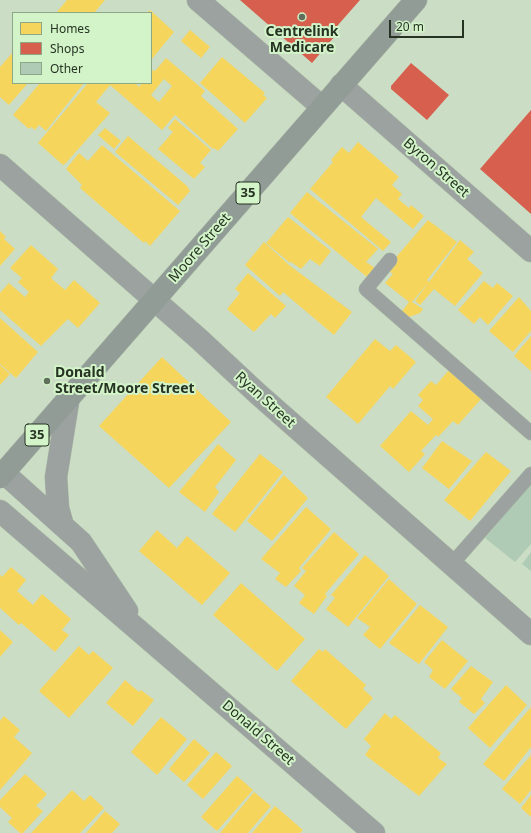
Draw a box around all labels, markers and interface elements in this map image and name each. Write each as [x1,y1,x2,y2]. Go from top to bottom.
legend [12,12,152,84]
marker: Centrelink Medicare [297,12,307,22]
scale bar [391,12,466,38]
text: 20 m [396,18,424,35]
text: Homes [50,20,90,37]
place label: Centrelink Medicare [266,24,338,56]
text: Shops [50,40,84,57]
text: Other [50,60,83,77]
street label: Byron Street [400,135,472,201]
road number: 35 [236,182,260,204]
street label: Moore Street [166,210,234,286]
place label: Donald Street/Moore Street [55,365,195,398]
street label: Ryan Street [231,369,299,431]
marker: Donald Street/Moore Street [42,376,52,386]
road number: 35 [25,424,49,446]
street label: Donald Street [218,697,298,769]

